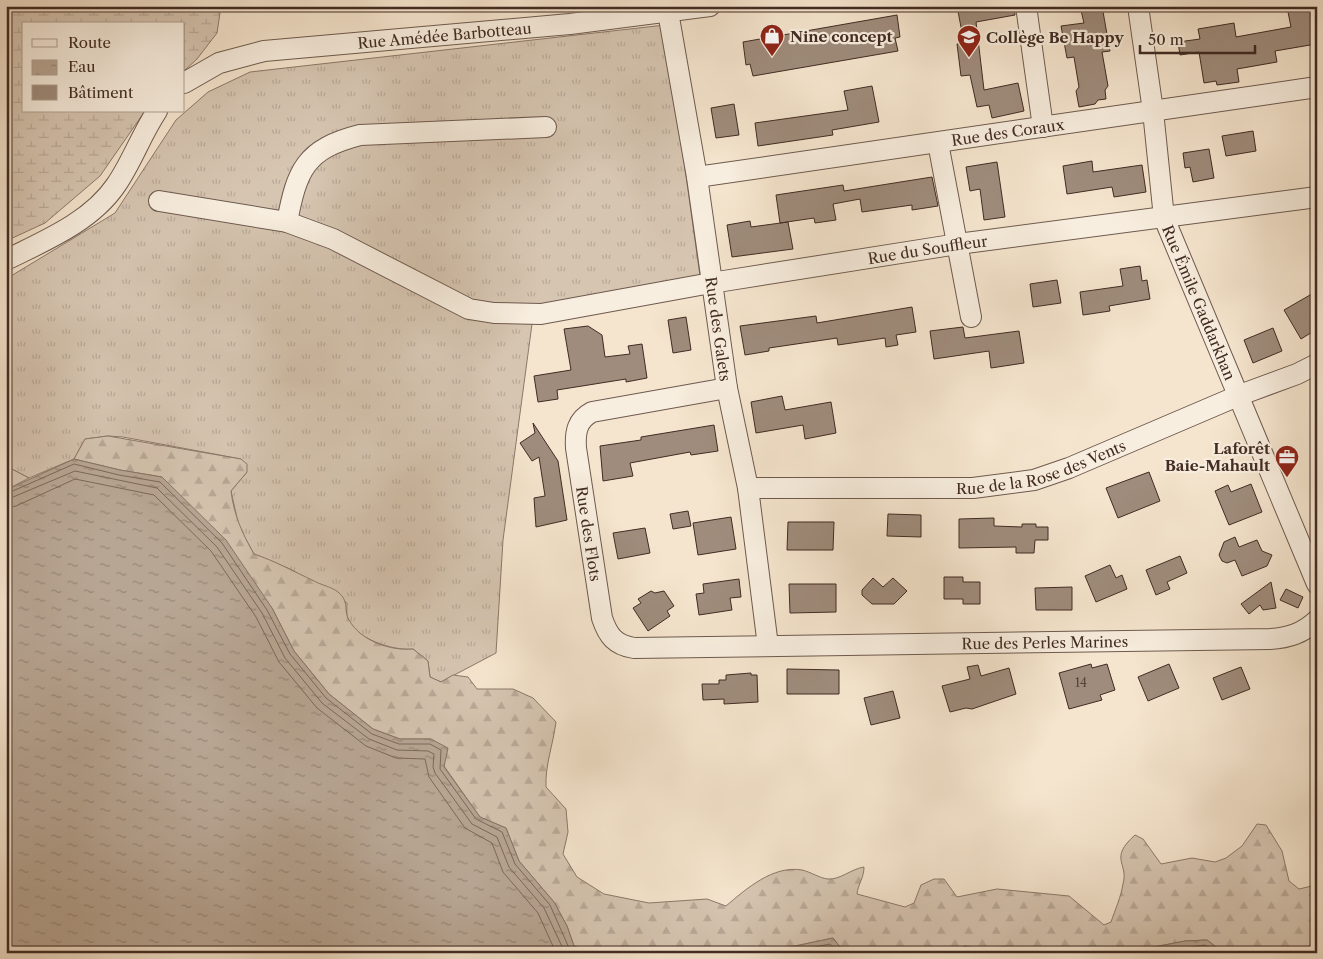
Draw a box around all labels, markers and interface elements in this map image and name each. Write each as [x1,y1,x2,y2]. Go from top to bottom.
street label: Rue Amédée Barbotteau [357,18,532,52]
legend [22,22,185,112]
scale bar [1140,22,1256,54]
shop icon: Nine concept [759,23,785,57]
school or university icon: Collège Be Happy [956,24,982,58]
place label: Nine concept [790,27,893,46]
place label: Collège Be Happy [986,28,1124,47]
text: 50 m [1148,30,1184,49]
text: Route [68,33,111,52]
text: Eau [68,57,96,76]
text: Bâtiment [68,83,134,102]
street label: Rue des Coraux [950,114,1066,149]
street label: Rue Émile Gaddarkhan [1158,222,1240,383]
street label: Rue du Souffleur [866,231,989,268]
street label: Rue des Galets [702,275,735,382]
street label: Rue de la Rose des Vents [956,436,1128,498]
place label: Laforêt Baie-Mahault [1165,439,1270,475]
office icon: Laforêt Baie-Mahault [1274,444,1300,478]
street label: Rue des Flots [572,485,606,583]
street label: Rue des Perles Marines [961,632,1128,653]
house number: 14 [1075,675,1087,690]

